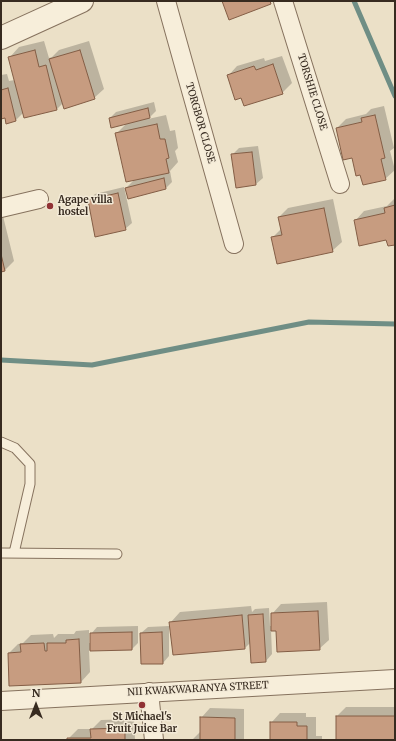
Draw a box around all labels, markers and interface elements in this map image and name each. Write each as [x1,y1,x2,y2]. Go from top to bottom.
street label: TORSHIE CLOSE [295,52,329,132]
street label: TORGBOR CLOSE [183,81,217,165]
place label: Agape villa hostel [58,194,112,218]
marker: Agape villa hostel [45,201,55,211]
street label: NII KWAKWARANYA STREET [127,679,269,699]
north arrow [16,685,56,725]
text: N [32,686,40,700]
marker: St Michael's Fruit Juice Bar [137,700,147,710]
place label: St Michael's Fruit Juice Bar [107,711,177,734]

